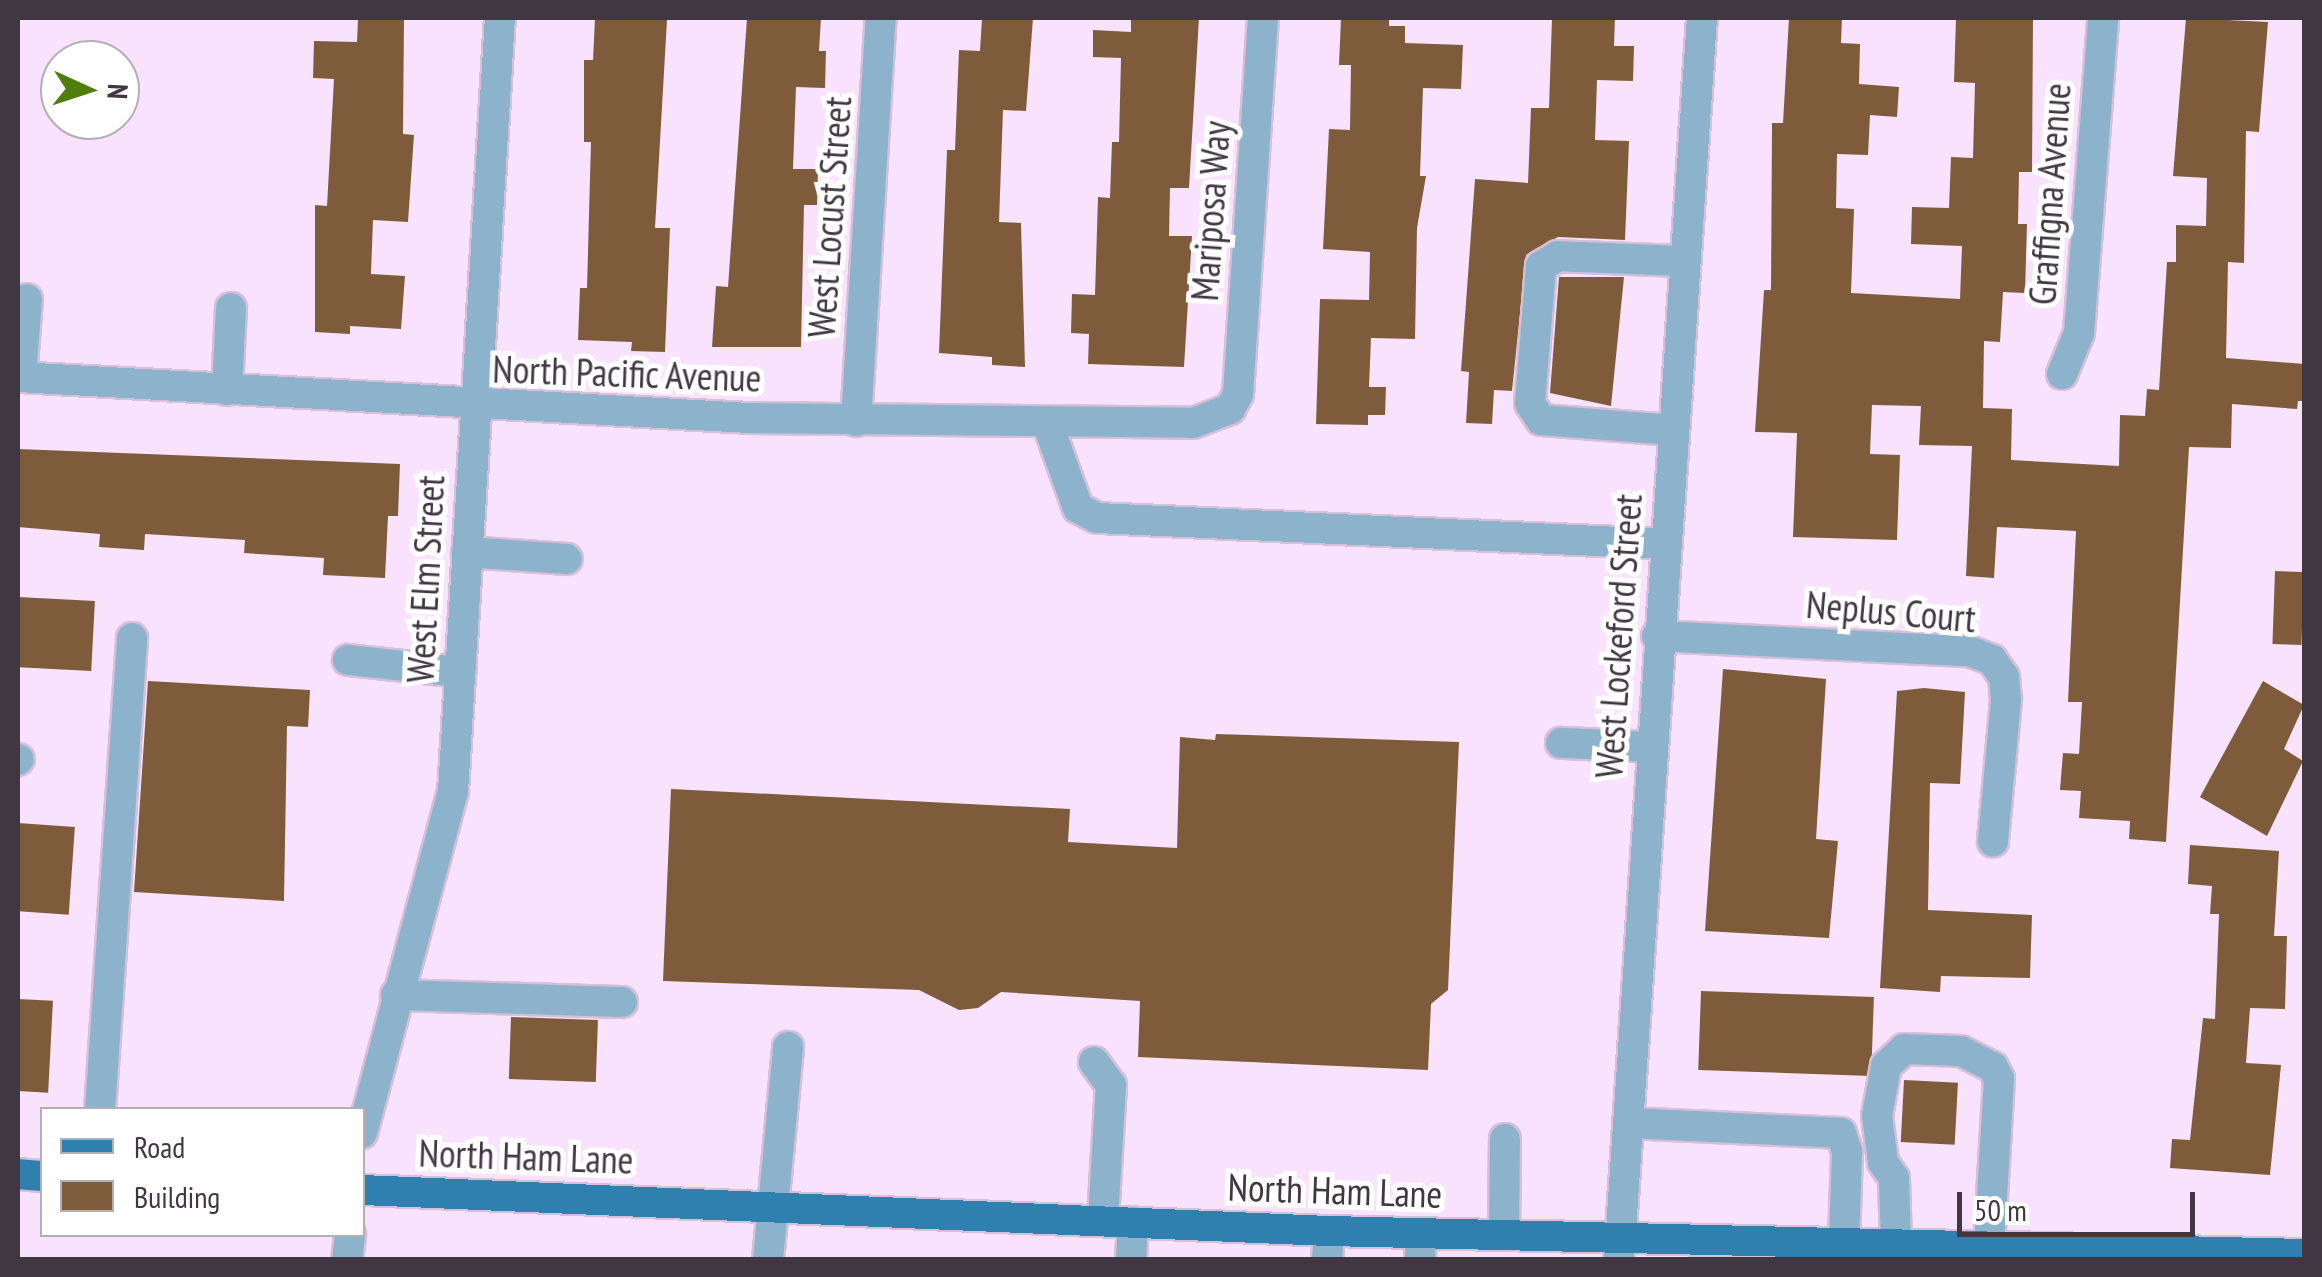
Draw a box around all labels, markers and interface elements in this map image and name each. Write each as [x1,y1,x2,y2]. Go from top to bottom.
north arrow [40,40,140,140]
street label: Graffigna Avenue [2018,81,2080,307]
text: N [100,83,137,100]
street label: West Locust Street [798,95,860,339]
street label: Mariposa Way [1181,119,1239,303]
street label: North Pacific Avenue [491,345,763,401]
street label: West Elm Street [397,474,453,684]
street label: West Lockeford Street [1585,492,1651,780]
street label: Neplus Court [1804,581,1978,641]
legend [40,1107,365,1237]
text: Road [134,1127,185,1166]
street label: North Ham Lane [418,1129,634,1183]
street label: North Ham Lane [1227,1163,1443,1217]
scale bar [1962,1172,2200,1234]
text: Building [134,1177,220,1216]
text: 50 m [1974,1190,2027,1229]

